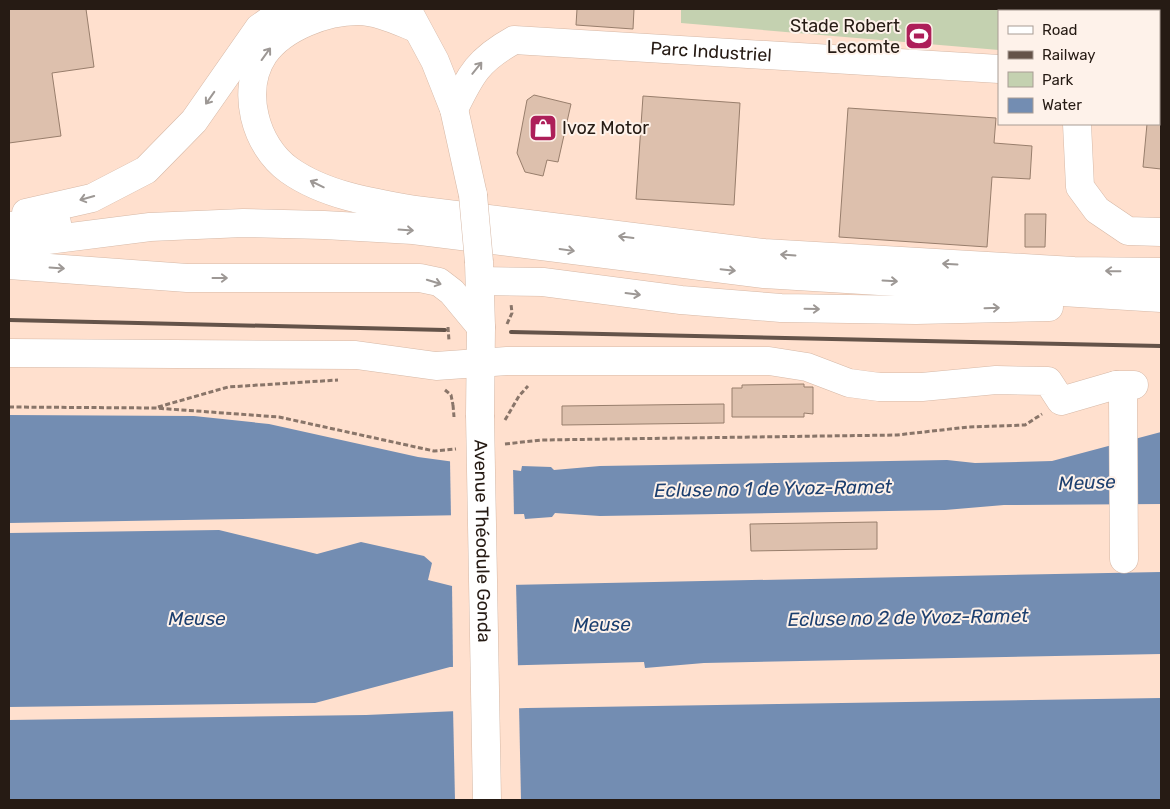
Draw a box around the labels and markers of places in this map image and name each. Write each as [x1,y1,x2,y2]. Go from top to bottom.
place label: Stade Robert Lecomte [790,15,900,58]
sports icon: Stade Robert Lecomte [904,21,934,51]
shop icon: Ivoz Motor [528,113,558,143]
place label: Ivoz Motor [562,117,649,139]

